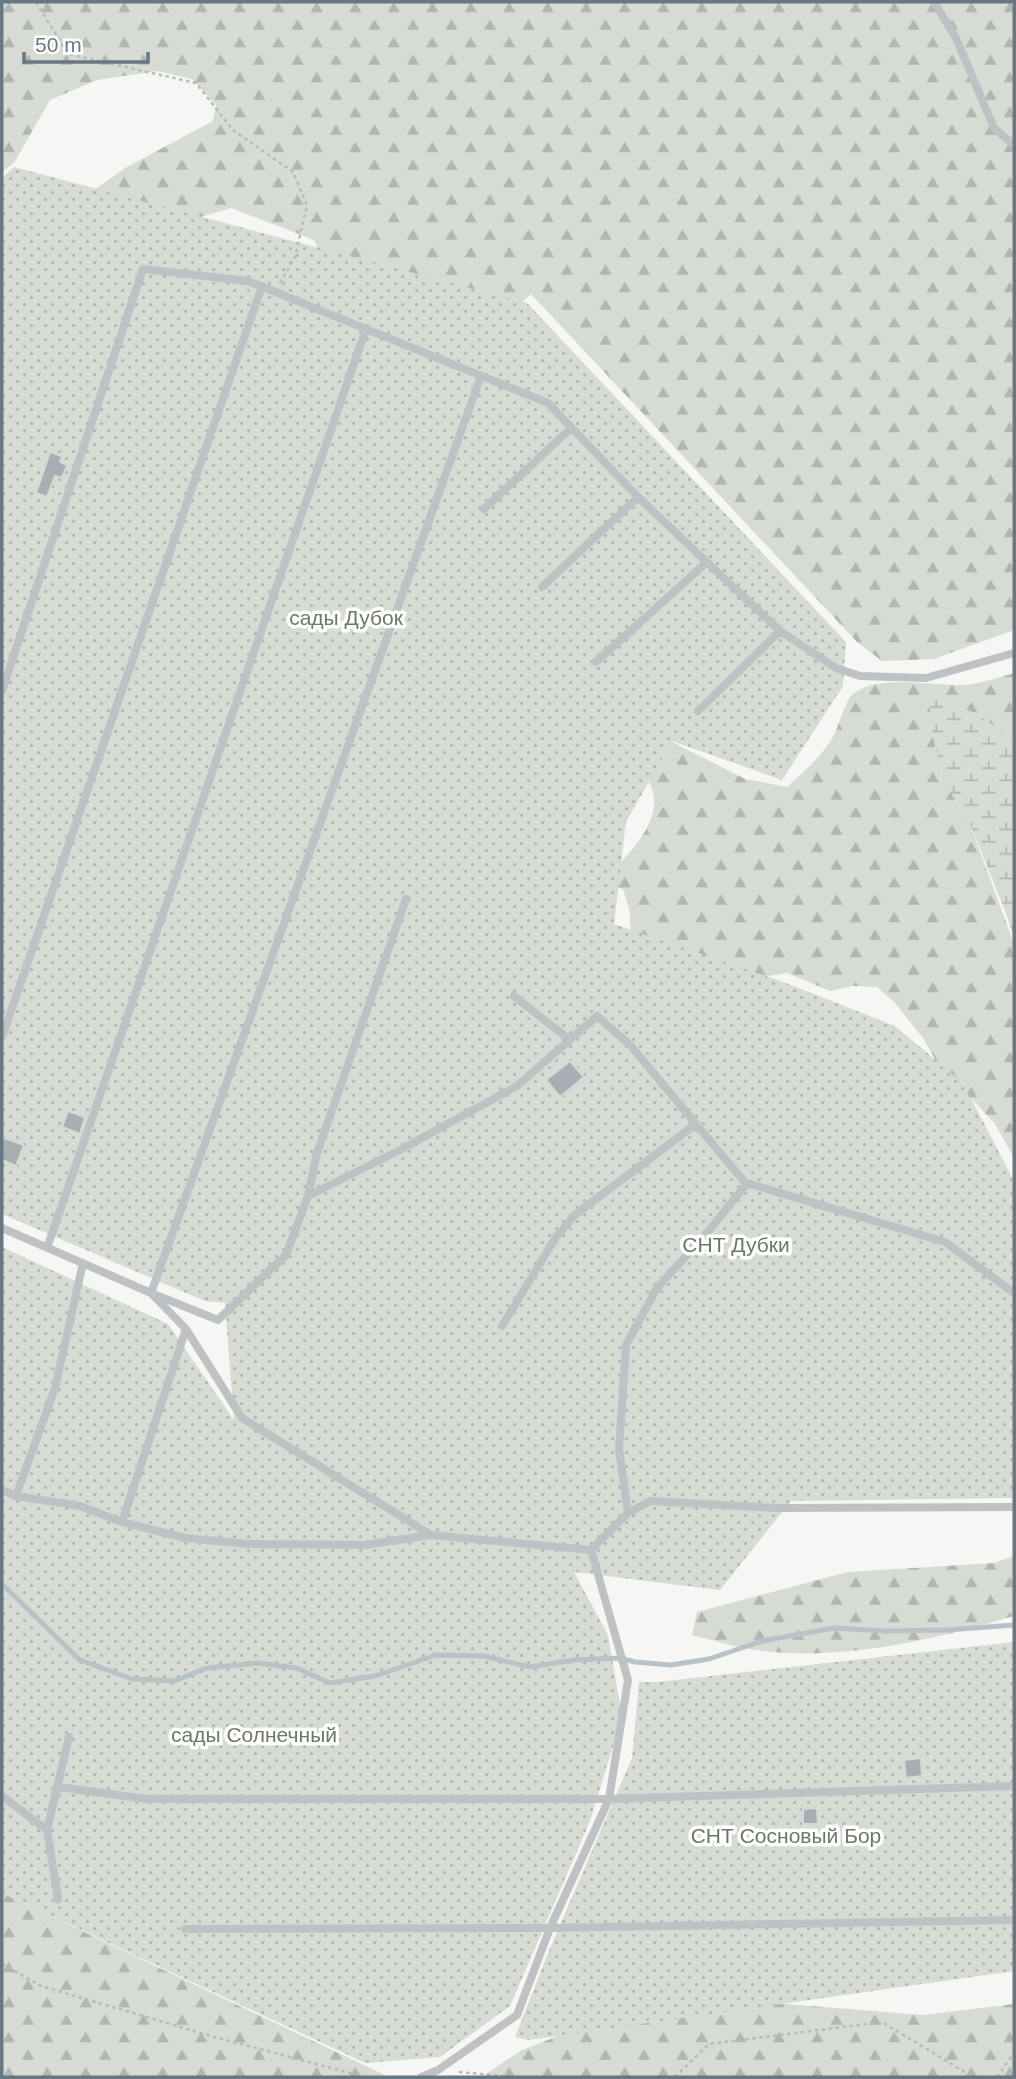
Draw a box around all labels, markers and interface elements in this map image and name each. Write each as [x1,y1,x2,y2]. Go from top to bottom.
scale bar [24,21,149,65]
text: 50 m [35,33,82,56]
park label: сады Дубок [289,606,404,629]
park label: СНТ Дубки [682,1233,790,1256]
park label: сады Солнечный [171,1723,337,1746]
park label: СНТ Сосновый Бор [691,1824,881,1847]

